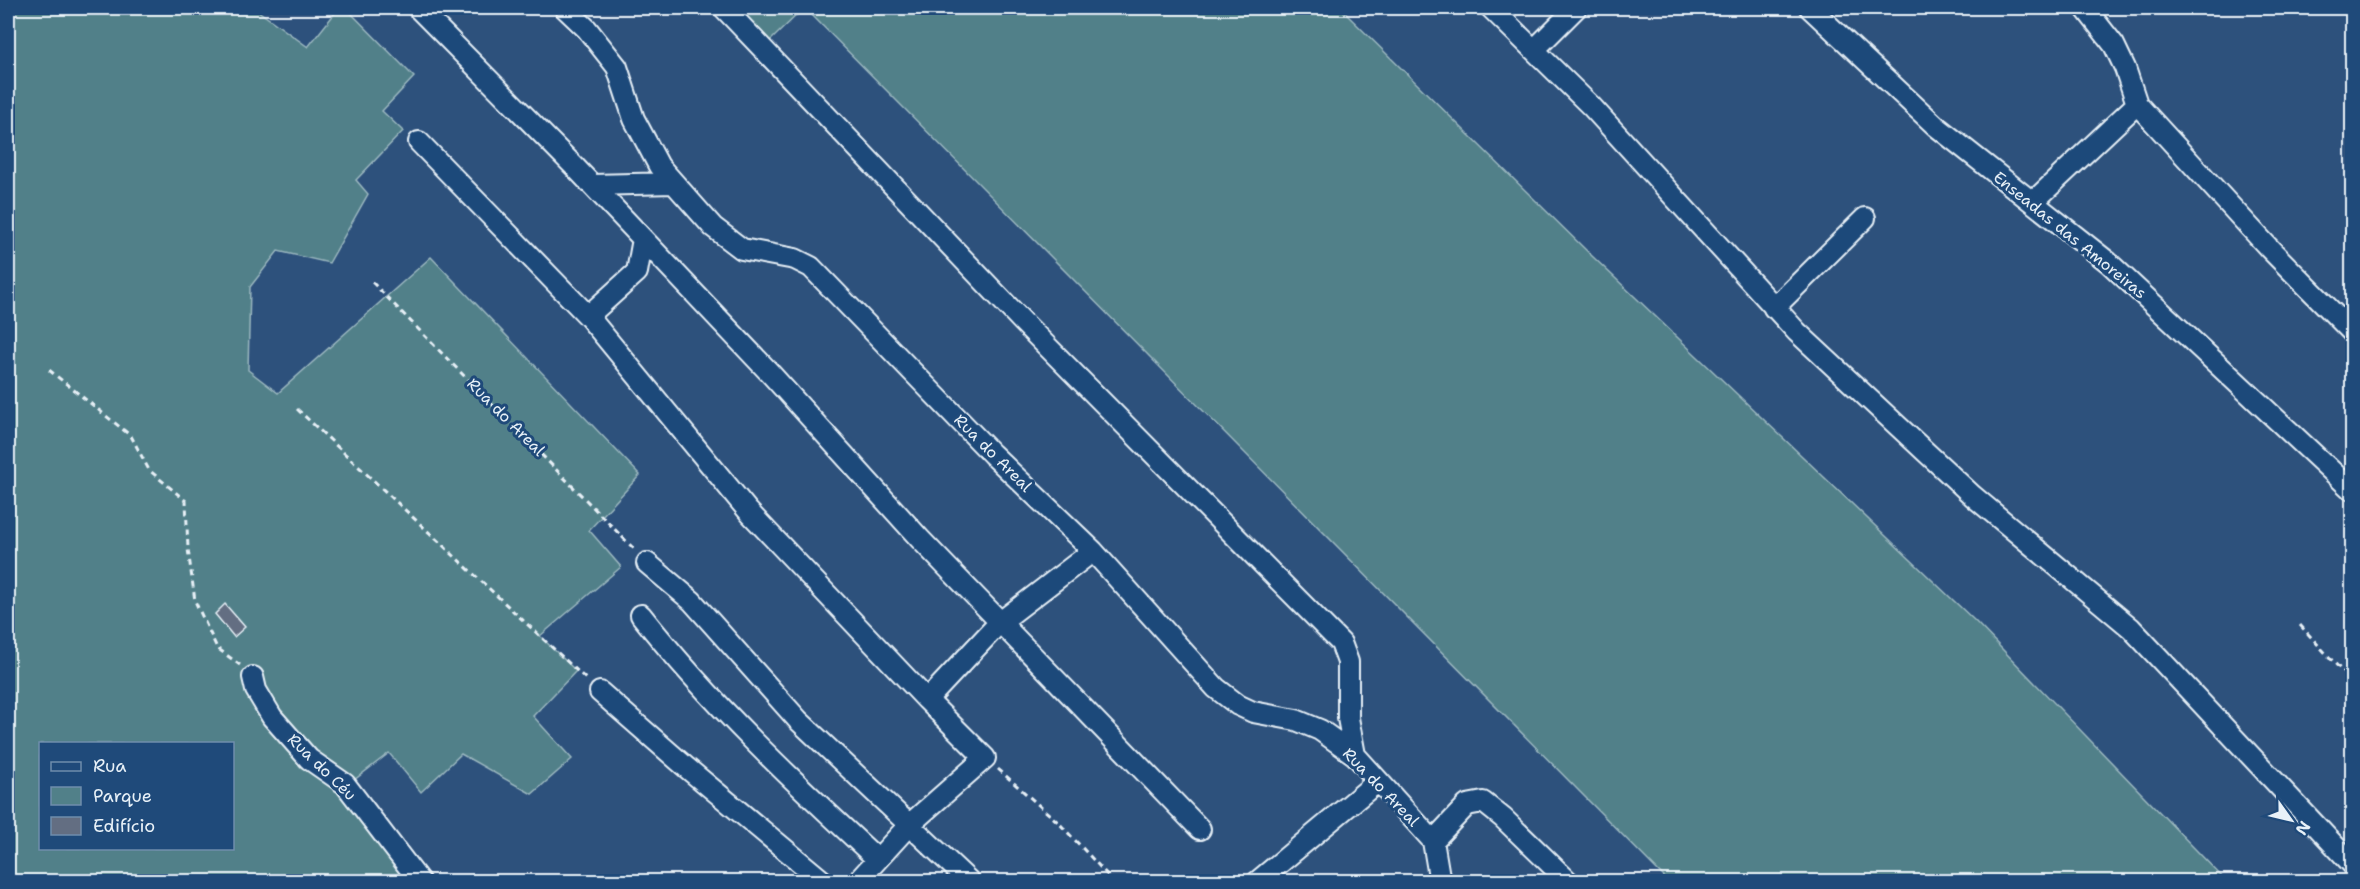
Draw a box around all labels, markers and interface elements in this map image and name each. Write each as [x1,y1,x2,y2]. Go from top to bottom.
street label: Enseadas das Amoreiras [1989,167,2151,303]
street label: Rua do Areal [463,374,550,461]
street label: Rua do Areal [950,410,1037,497]
street label: Rua do Céu [283,729,361,805]
legend [39,742,234,850]
street label: Rua do Areal [1338,743,1424,831]
text: Rua [93,754,126,778]
text: Parque [93,784,152,808]
north arrow [2261,790,2321,850]
text: Edifício [93,814,155,838]
text: N [2291,817,2315,839]

